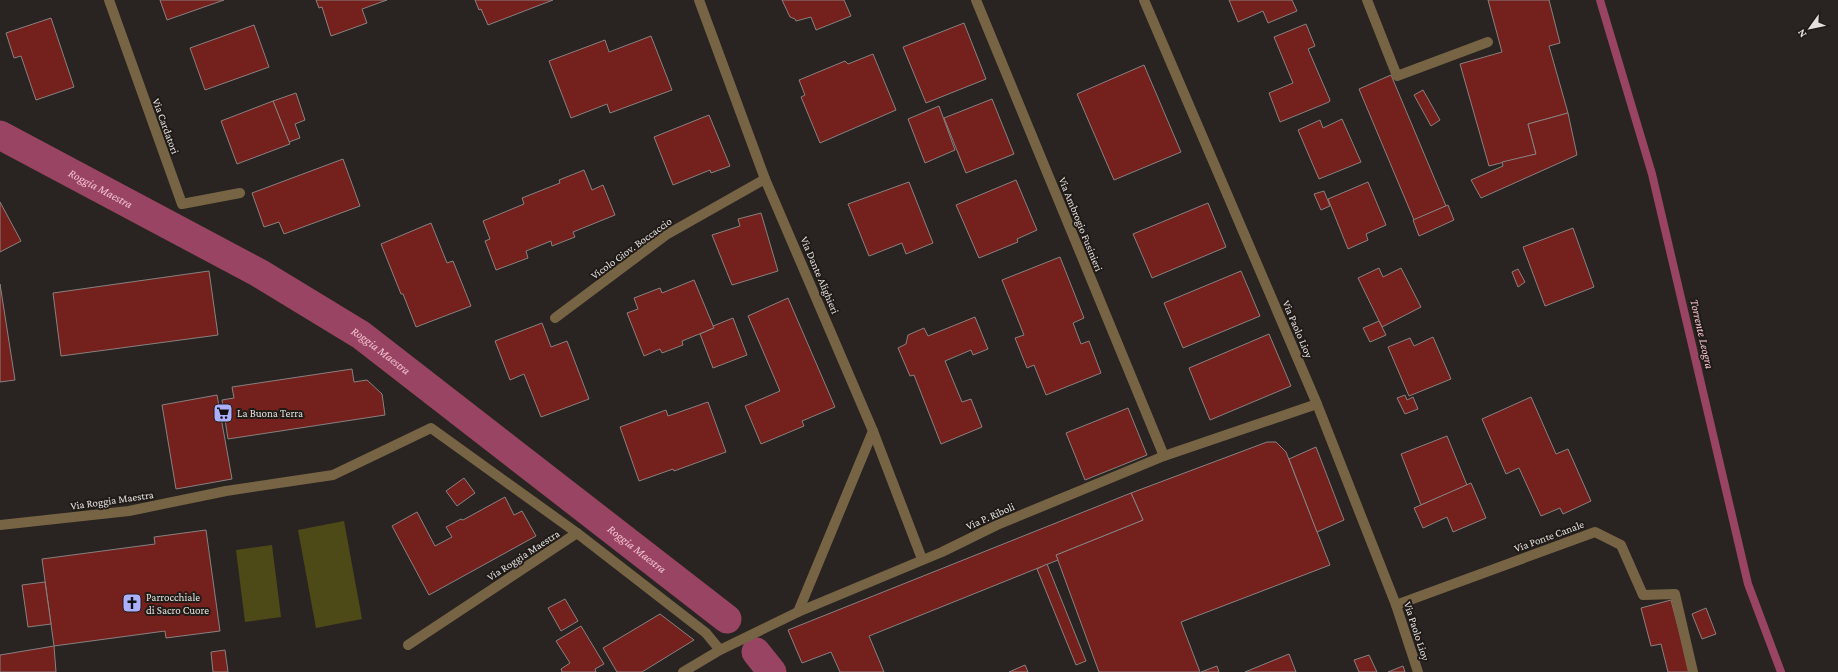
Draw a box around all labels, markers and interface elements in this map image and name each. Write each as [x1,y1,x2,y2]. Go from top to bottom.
north arrow [1790,8,1830,48]
text: N [1794,27,1809,40]
street label: Via Cardatori [150,97,182,155]
water label: Roggia Maestra [66,166,135,212]
street label: Via Ambrogio Fusinieri [1056,175,1105,273]
street label: Vicolo Giov. Boccaccio [588,214,674,281]
street label: Via Dante Alighieri [797,235,842,316]
street label: Via Paolo Lioy [1280,298,1316,361]
water label: Torrente Leogra [1687,298,1717,370]
water label: Roggia Maestra [349,324,413,378]
supermarket icon: La Buona Terra [212,402,234,424]
place label: La Buona Terra [237,407,303,419]
street label: Via Roggia Maestra [70,488,155,513]
street label: Via P. Riboli [964,500,1016,532]
street label: Via Ponte Canale [1512,518,1586,554]
water label: Roggia Maestra [605,522,669,576]
street label: Via Roggia Maestra [484,527,562,584]
place label: Parrocchiale di Sacro Cuore [146,591,209,616]
church icon: Parrocchiale di Sacro Cuore [121,592,143,614]
street label: Via Paolo Lioy [1401,600,1432,663]

